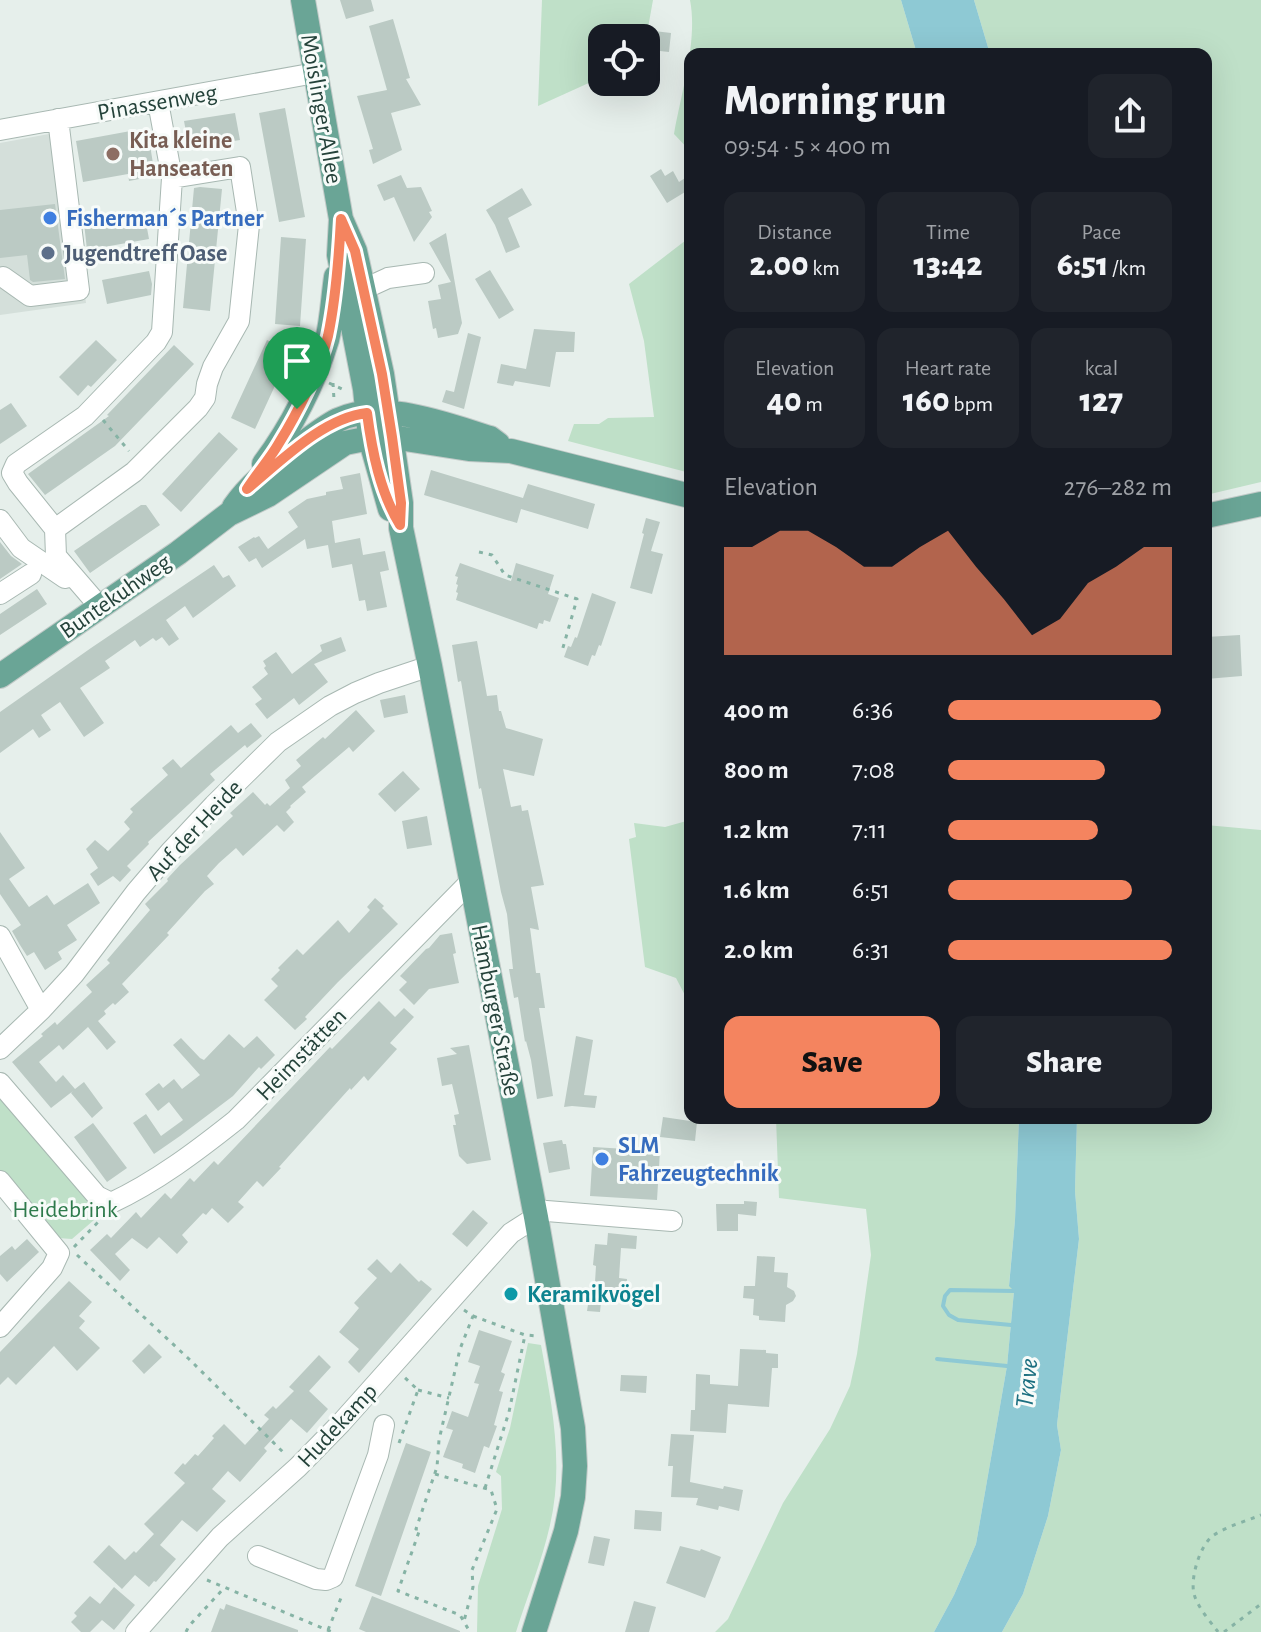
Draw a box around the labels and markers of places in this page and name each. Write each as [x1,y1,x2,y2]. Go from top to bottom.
place label: Kita kleine Hanseaten [129,129,233,181]
marker: Kita kleine Hanseaten [104,145,122,163]
place label: Fisherman´s Partner [66,207,264,231]
marker: Fisherman´s Partner [41,209,59,227]
place label: Jugendtreff Oase [64,242,227,266]
marker: Jugendtreff Oase [39,244,57,262]
pin [263,327,331,409]
place label: SLM Fahrzeugtechnik [618,1134,779,1186]
marker: SLM Fahrzeugtechnik [593,1150,611,1168]
place label: Keramikvögel [527,1283,661,1307]
marker: Keramikvögel [502,1285,520,1303]

